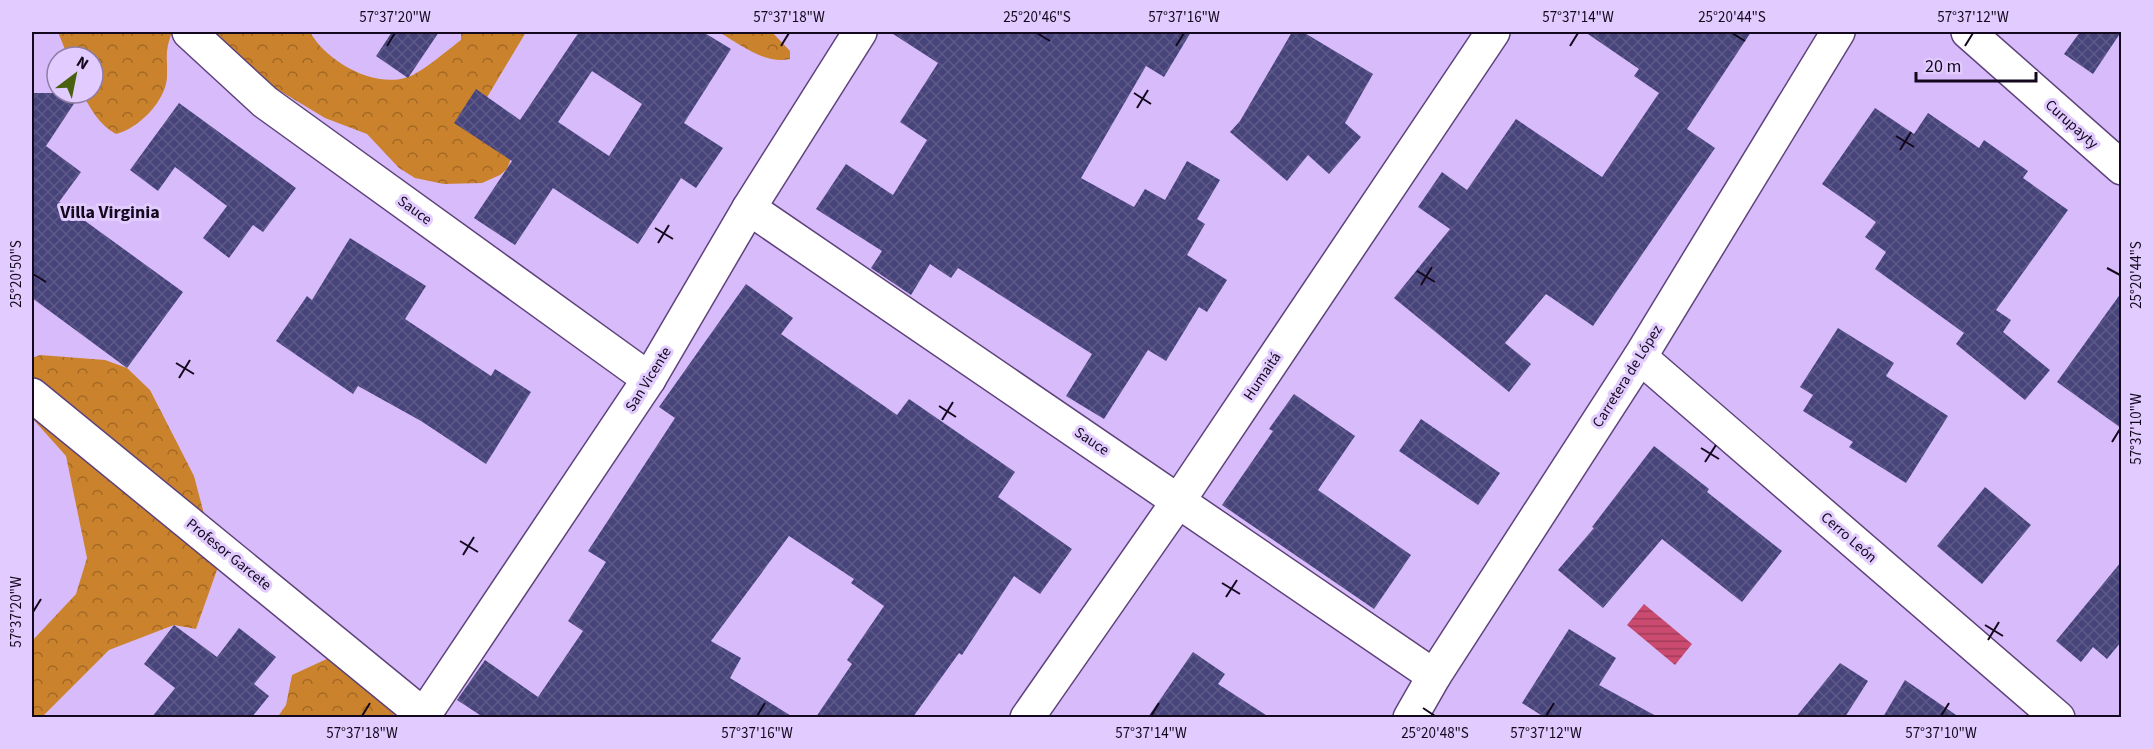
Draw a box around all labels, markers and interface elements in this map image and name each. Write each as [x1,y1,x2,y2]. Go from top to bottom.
text: 57°37'20"W [359,7,431,28]
text: 57°37'18"W [753,7,825,28]
text: 25°20'46"S [1003,7,1071,28]
text: 57°37'16"W [1148,7,1220,28]
text: 57°37'14"W [1542,7,1614,28]
text: 25°20'44"S [1698,7,1766,28]
text: 57°37'12"W [1937,7,2009,28]
north arrow [45,45,105,105]
scale bar [1916,45,2036,83]
text: N [72,51,93,75]
text: 20 m [1925,54,1961,79]
street label: Curupayty [2041,95,2103,154]
street label: Sauce [393,191,436,230]
district label: Villa Virginia [59,200,160,225]
text: 25°20'50"S [6,240,27,308]
text: 25°20'44"S [2126,241,2147,309]
street label: Carretera de López [1587,321,1667,432]
street label: San Vicente [620,343,677,416]
street label: Humaitá [1239,348,1286,405]
text: 57°37'10"W [2126,393,2147,465]
street label: Sauce [1070,422,1113,461]
street label: Cerro León [1816,507,1881,568]
street label: Profesor Garcete [182,514,276,595]
text: 57°37'20"W [6,576,27,648]
text: 57°37'18"W [326,723,398,744]
text: 57°37'16"W [721,723,793,744]
text: 57°37'14"W [1115,723,1187,744]
text: 25°20'48"S [1401,723,1469,744]
text: 57°37'12"W [1510,723,1582,744]
text: 57°37'10"W [1905,723,1977,744]

